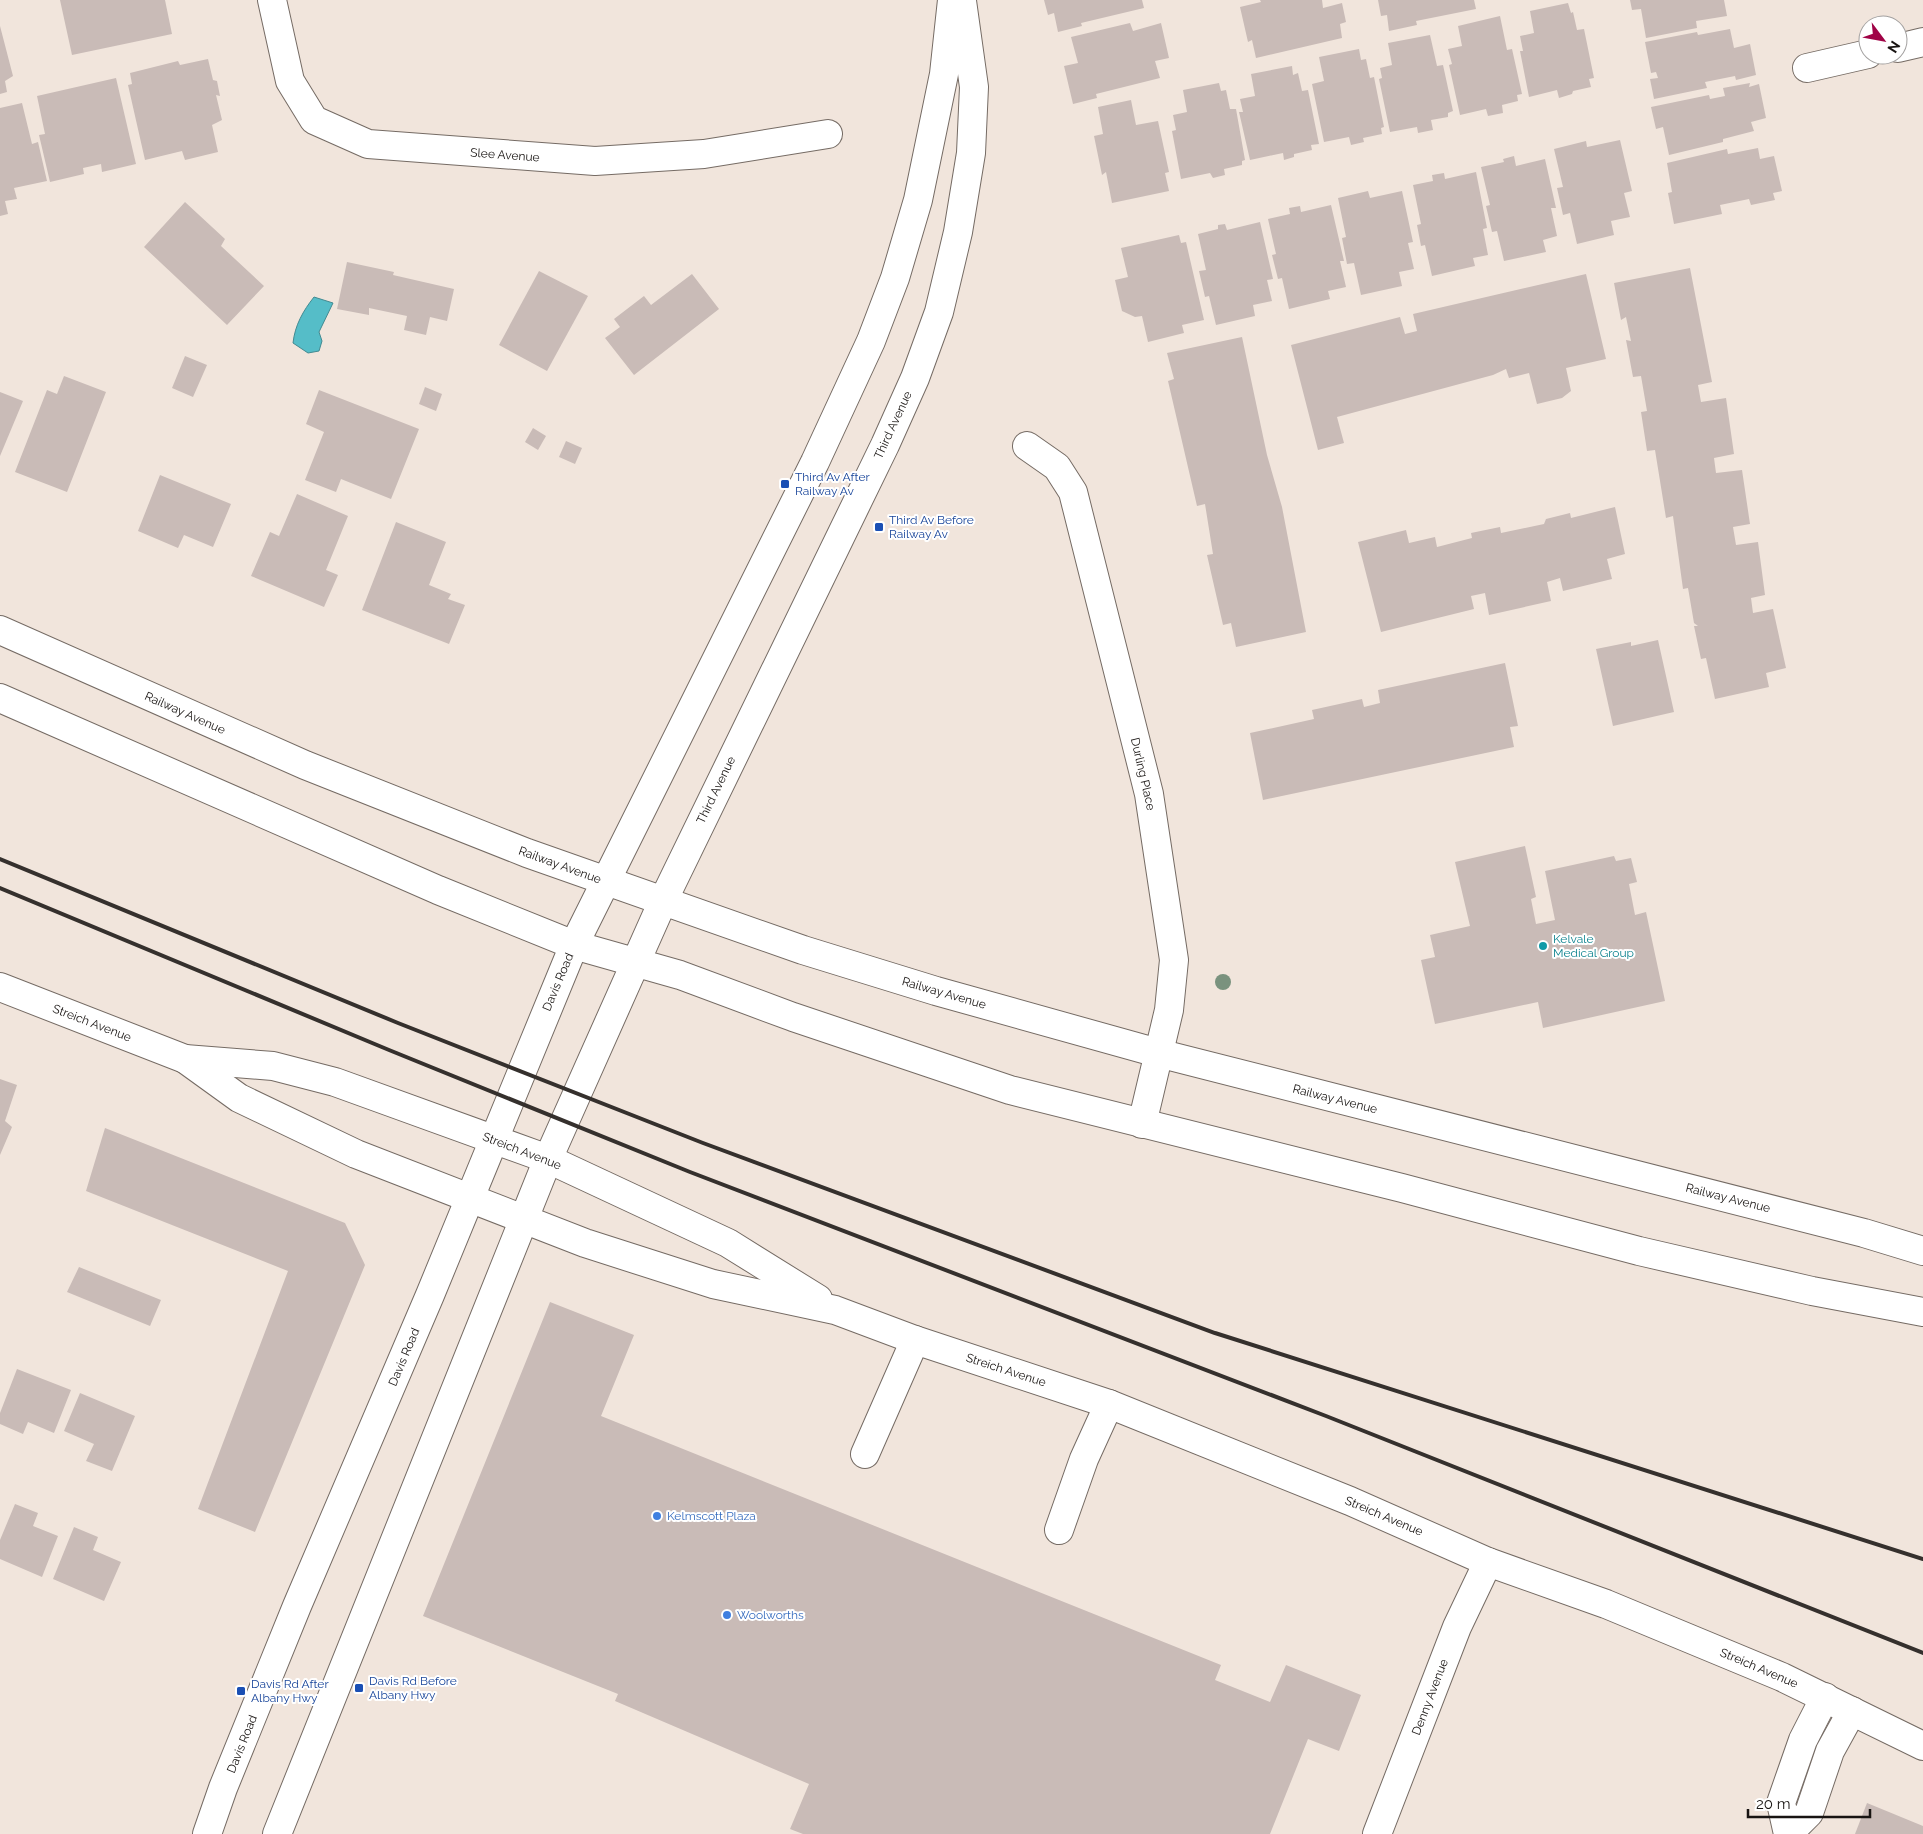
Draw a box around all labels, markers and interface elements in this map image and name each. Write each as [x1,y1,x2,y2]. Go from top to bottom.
north arrow [1858,15,1908,65]
text: N [1884,38,1904,56]
street label: Slee Avenue [470,146,540,164]
street label: Third Avenue [871,389,915,461]
place label: Third Av After Railway Av [795,470,870,498]
marker: Third Av After Railway Av [779,478,791,490]
place label: Third Av Before Railway Av [889,513,974,541]
marker: Third Av Before Railway Av [873,521,885,533]
street label: Railway Avenue [142,689,228,737]
street label: Durling Place [1128,736,1158,812]
street label: Third Avenue [694,754,738,826]
street label: Railway Avenue [517,844,603,886]
place label: Kelvale Medical Group [1553,932,1634,960]
marker: Kelvale Medical Group [1537,940,1549,952]
street label: Davis Road [540,951,576,1013]
street label: Railway Avenue [900,974,988,1012]
street label: Streich Avenue [51,1002,133,1044]
street label: Railway Avenue [1291,1082,1379,1116]
street label: Streich Avenue [481,1130,563,1172]
street label: Railway Avenue [1684,1181,1772,1215]
street label: Davis Road [386,1326,422,1388]
street label: Streich Avenue [964,1350,1048,1390]
street label: Streich Avenue [1343,1493,1425,1539]
place label: Kelmscott Plaza [667,1509,756,1523]
marker: Kelmscott Plaza [651,1510,663,1522]
place label: Woolworths [737,1608,804,1622]
marker: Woolworths [721,1609,733,1621]
street label: Streich Avenue [1718,1645,1800,1691]
street label: Denny Avenue [1409,1657,1451,1737]
place label: Davis Rd Before Albany Hwy [369,1674,457,1702]
place label: Davis Rd After Albany Hwy [251,1677,329,1705]
marker: Davis Rd Before Albany Hwy [353,1682,365,1694]
marker: Davis Rd After Albany Hwy [235,1685,247,1697]
street label: Davis Road [224,1713,260,1775]
scale bar [1748,1786,1870,1818]
text: 20 m [1756,1795,1791,1813]

